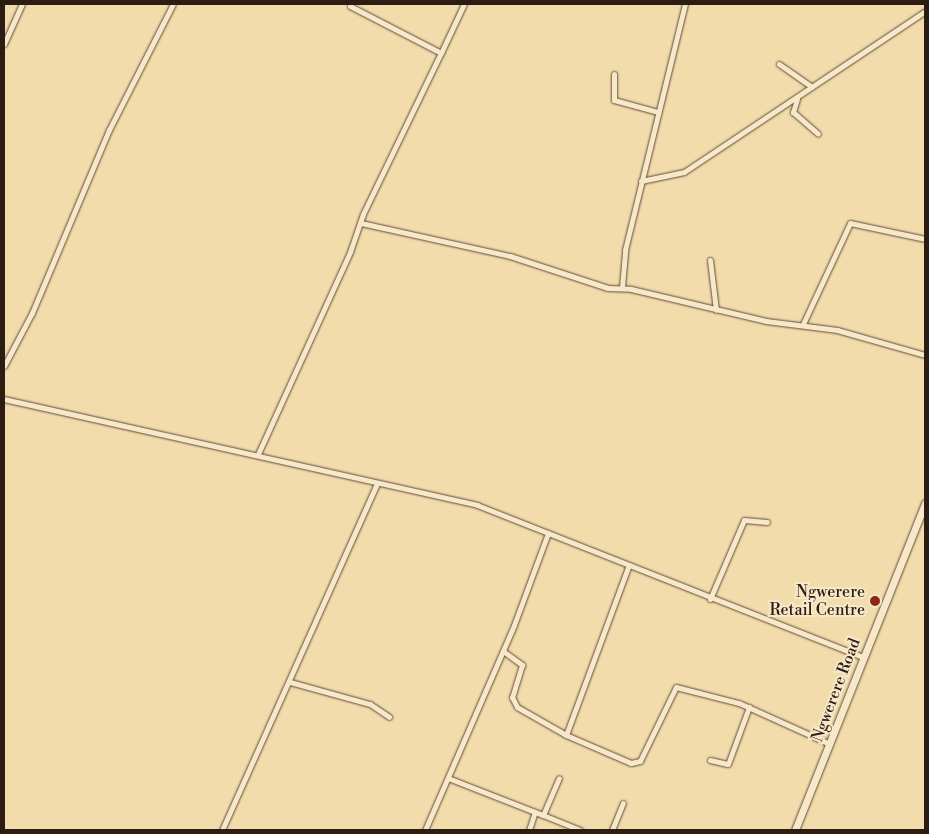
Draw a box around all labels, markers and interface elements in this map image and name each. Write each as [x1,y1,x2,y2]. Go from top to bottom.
place label: Ngwerere Retail Centre [770,582,865,620]
marker: Ngwerere Retail Centre [869,595,881,607]
street label: Ngwerere Road [807,636,865,744]

